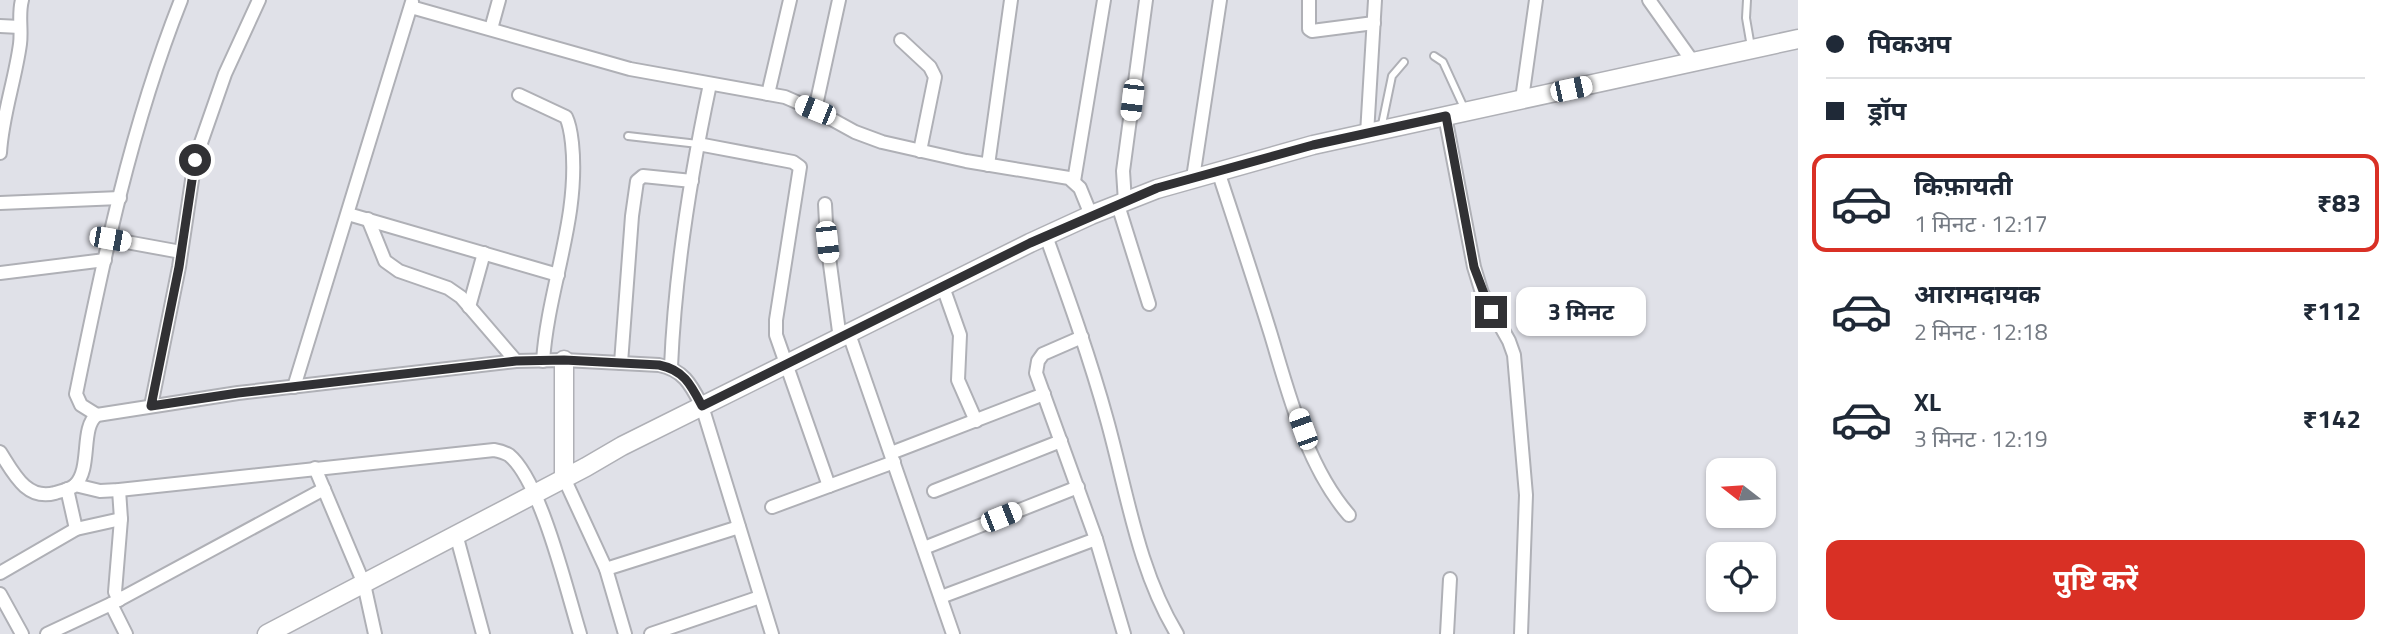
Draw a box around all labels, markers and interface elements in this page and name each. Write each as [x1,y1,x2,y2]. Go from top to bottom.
text: पिकअप [1868,24,1951,63]
car [1549,74,1594,104]
car [1120,78,1145,122]
text: ड्रॉप [1868,91,1906,130]
car [792,92,839,128]
route start [179,144,211,176]
text: किफ़ायती [1914,166,2013,205]
icon: car [1830,172,1893,235]
text: ₹83 [2317,183,2361,222]
text: 1 मिनट · 12:17 [1914,206,2048,241]
car [815,220,840,264]
car [88,225,133,253]
text: आरामदायक [1914,274,2040,313]
icon: car [1830,280,1893,343]
callout: 3 मिनट [1516,288,1645,336]
text: ₹112 [2302,291,2361,330]
text: 3 मिनट [1548,294,1614,329]
route end [1475,296,1507,328]
text: 2 मिनट · 12:18 [1914,314,2048,349]
text: XL [1914,382,1941,421]
icon: car [1830,388,1893,451]
text: ₹142 [2302,399,2361,438]
car [1286,406,1321,452]
text: 3 मिनट · 12:19 [1914,421,2048,456]
north arrow [1706,458,1776,528]
map controls [1706,458,1776,612]
car [978,499,1025,535]
button: पुष्टि करें [1826,540,2365,620]
button: locate [1706,542,1776,612]

